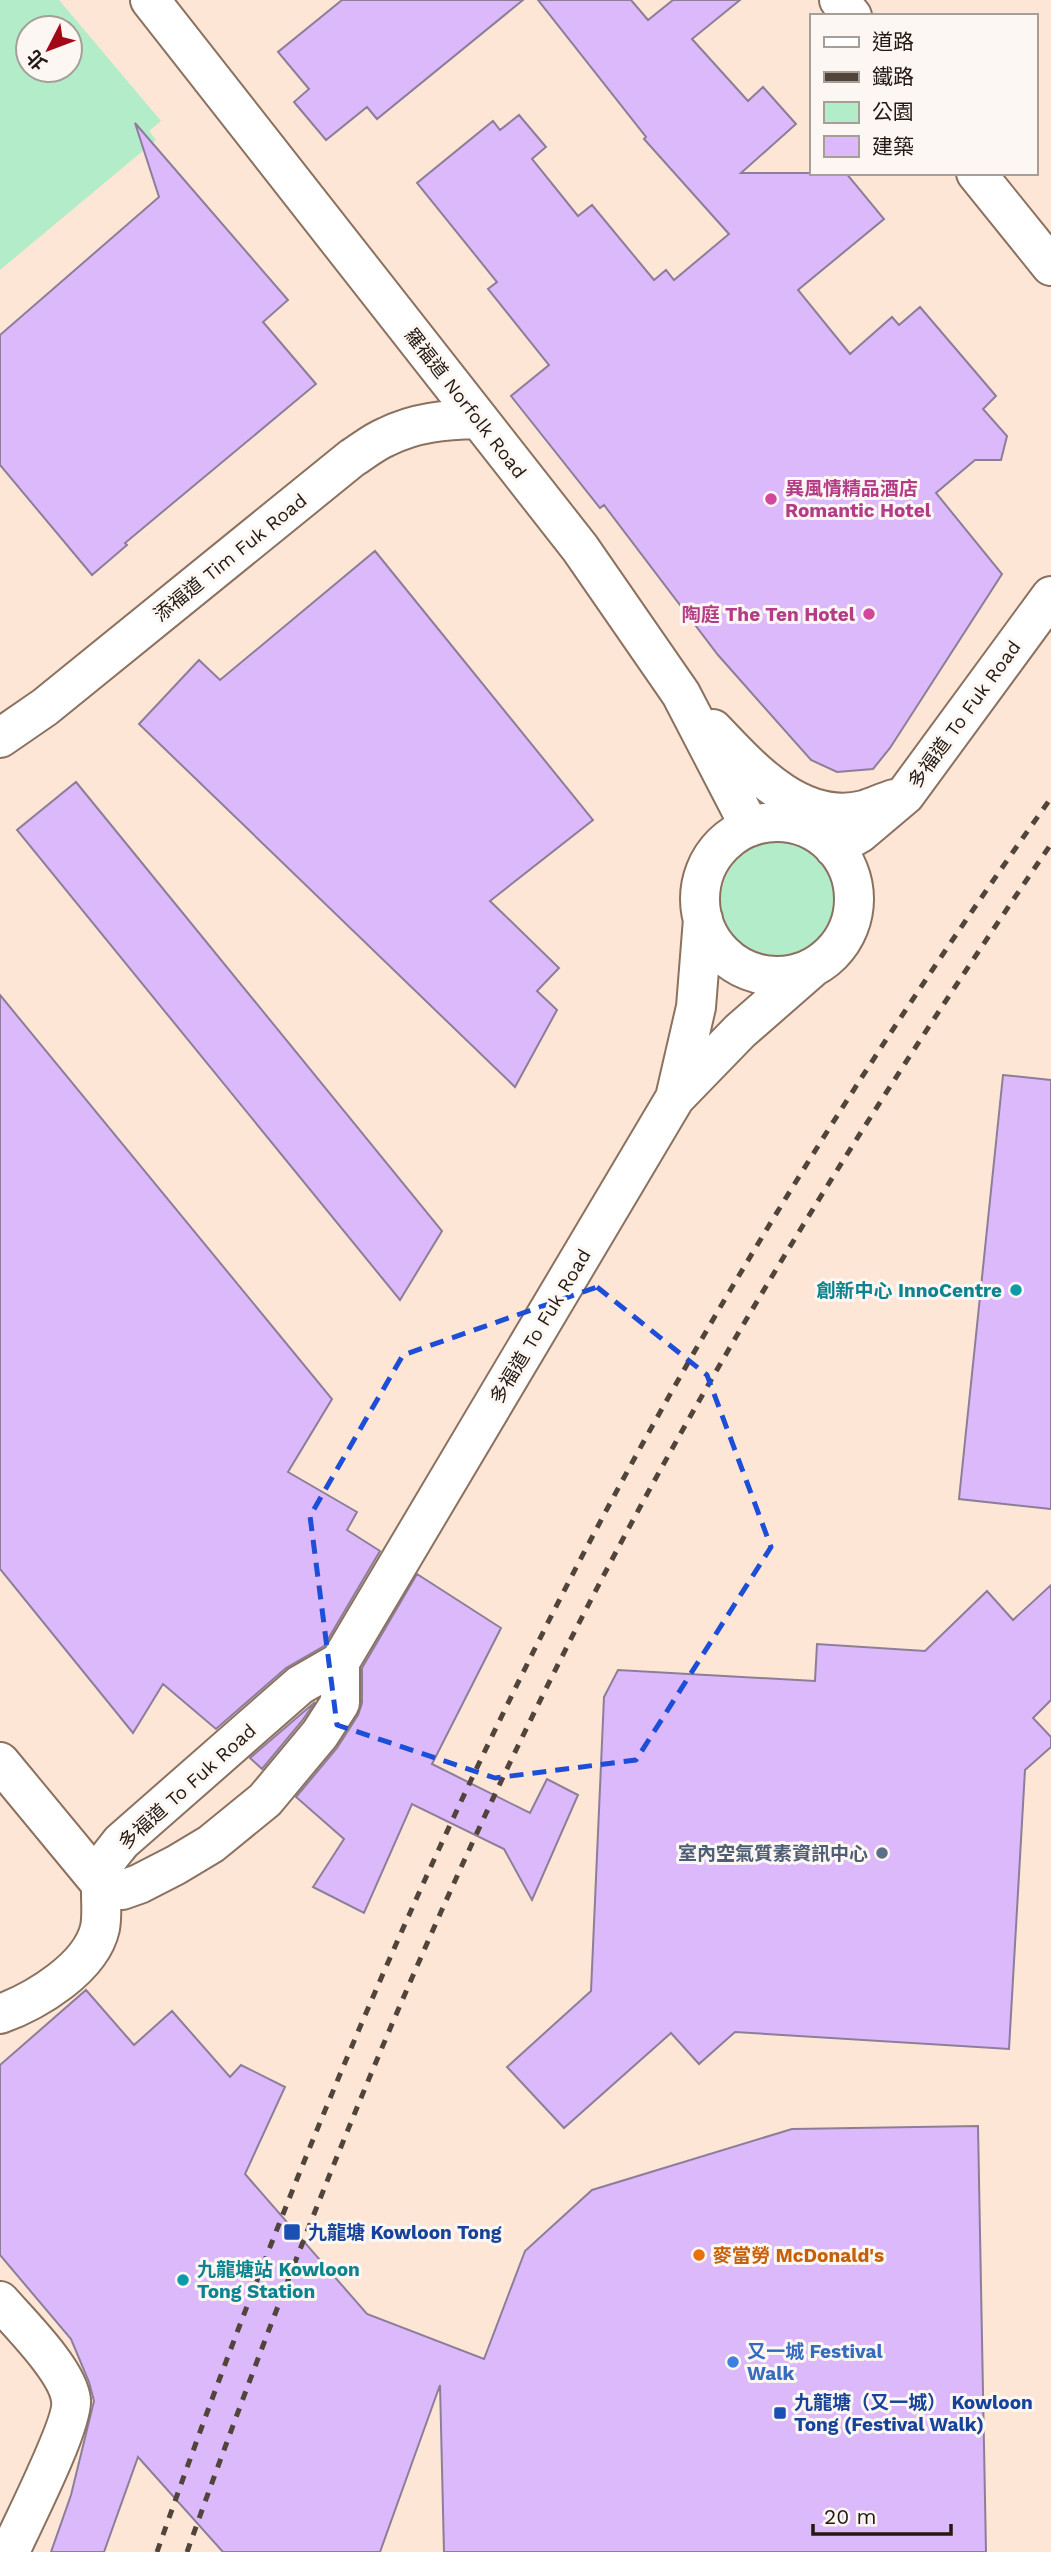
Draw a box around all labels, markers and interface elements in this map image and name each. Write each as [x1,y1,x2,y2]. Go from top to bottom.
north arrow [14,14,84,84]
legend [810,14,1037,175]
text: 道路 [872,29,914,54]
text: 北 [22,45,52,75]
text: 鐵路 [872,64,914,89]
text: 公園 [872,99,914,124]
text: 建築 [872,134,914,159]
street label: 羅福道 Norfolk Road [400,324,531,483]
place label: 異風情精品酒店 Romantic Hotel [785,477,932,522]
street label: 添福道 Tim Fuk Road [149,489,311,626]
marker: 異風情精品酒店 Romantic Hotel [763,491,779,507]
place label: 陶庭 The Ten Hotel [682,603,856,626]
marker: 陶庭 The Ten Hotel [861,606,877,622]
street label: 多福道 To Fuk Road [903,636,1026,792]
street label: 多福道 To Fuk Road [485,1245,596,1408]
place label: 創新中心 InnoCentre [817,1279,1002,1302]
marker: 創新中心 InnoCentre [1008,1282,1024,1298]
street label: 多福道 To Fuk Road [114,1719,261,1854]
place label: 室內空氣質素資訊中心 [678,1842,868,1865]
marker: 室內空氣質素資訊中心 [874,1845,890,1861]
place label: 九龍塘 Kowloon Tong [308,2221,502,2244]
marker: 九龍塘 Kowloon Tong [282,2222,302,2242]
place label: 麥當勞 McDonald's [713,2244,884,2267]
marker: 麥當勞 McDonald's [691,2247,707,2263]
place label: 九龍塘站 Kowloon Tong Station [197,2258,360,2303]
marker: 九龍塘站 Kowloon Tong Station [175,2272,191,2288]
place label: 又一城 Festival Walk [747,2340,884,2385]
marker: 又一城 Festival Walk [725,2354,741,2370]
place label: 九龍塘（又一城） Kowloon Tong (Festival Walk) [794,2391,1033,2436]
marker: 九龍塘（又一城） Kowloon Tong (Festival Walk) [772,2405,788,2421]
scale bar [813,2492,951,2536]
text: 20 m [824,2504,876,2529]

